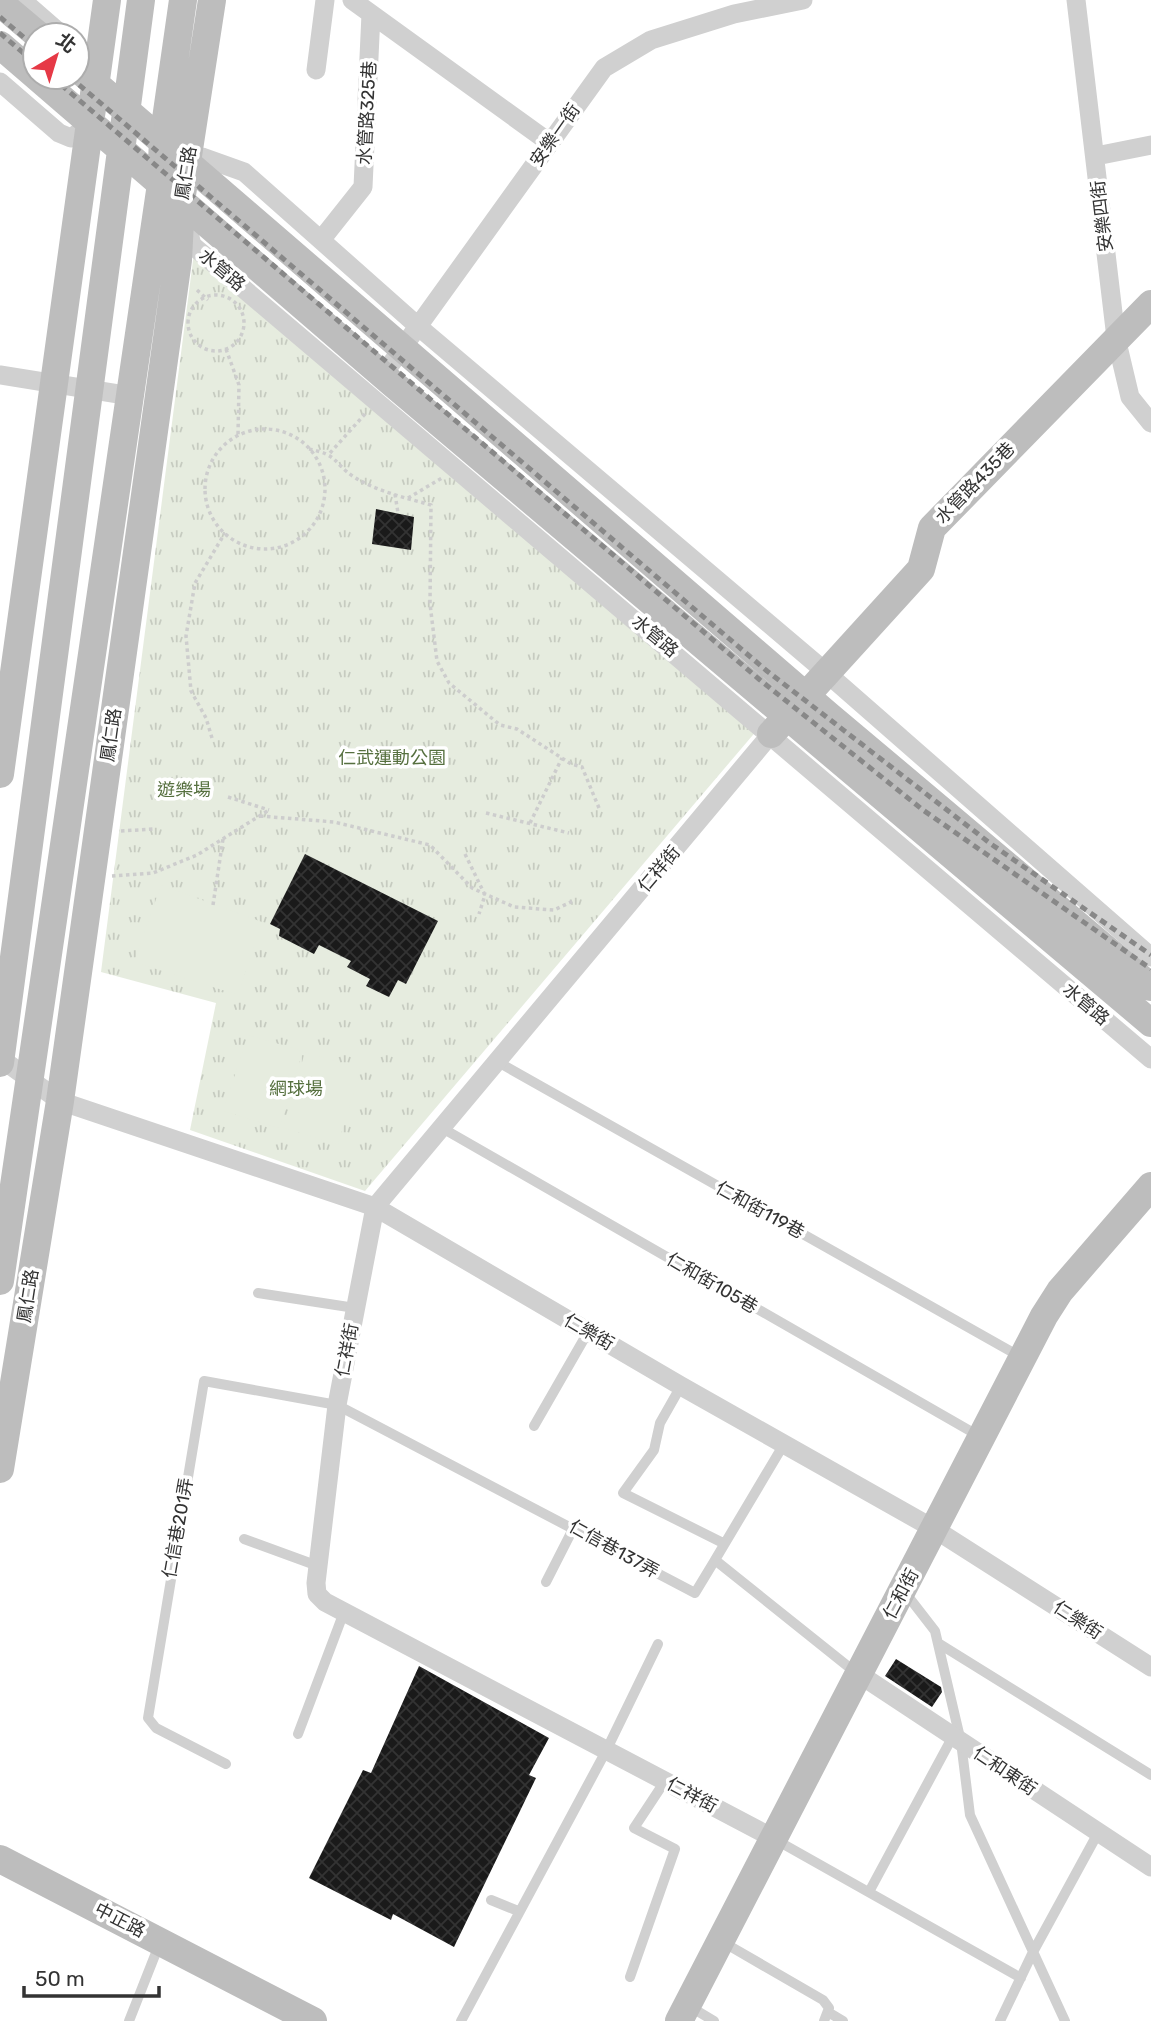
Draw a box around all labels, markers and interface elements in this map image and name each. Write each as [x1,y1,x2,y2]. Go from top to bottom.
north arrow [21,21,91,91]
text: 北 [52,28,81,58]
street label: 水管路325巷 [353,60,381,166]
street label: 安樂一街 [525,99,585,171]
street label: 鳳仁路 [171,145,201,201]
street label: 安樂四街 [1087,179,1117,253]
street label: 水管路 [194,244,250,296]
street label: 水管路435巷 [931,438,1019,528]
street label: 水管路 [627,610,683,662]
street label: 鳳仁路 [96,707,126,763]
park label: 仁武運動公園 [338,747,446,769]
park label: 遊樂場 [157,779,211,801]
street label: 仁祥街 [633,841,685,897]
street label: 水管路 [1058,978,1114,1030]
park label: 網球場 [269,1078,323,1100]
street label: 仁和街119巷 [712,1177,808,1243]
street label: 仁和街105巷 [662,1248,762,1318]
street label: 鳳仁路 [13,1268,43,1324]
street label: 仁樂街 [560,1309,618,1355]
street label: 仁祥街 [331,1321,363,1379]
street label: 仁信巷201弄 [158,1476,198,1580]
street label: 仁信巷137弄 [565,1515,663,1583]
street label: 仁和街 [879,1565,923,1623]
street label: 仁樂街 [1049,1596,1107,1644]
street label: 仁和東街 [969,1742,1041,1800]
street label: 仁祥街 [663,1773,721,1817]
street label: 中正路 [91,1898,149,1942]
scale bar [24,1954,159,1998]
text: 50 m [35,1966,85,1991]

